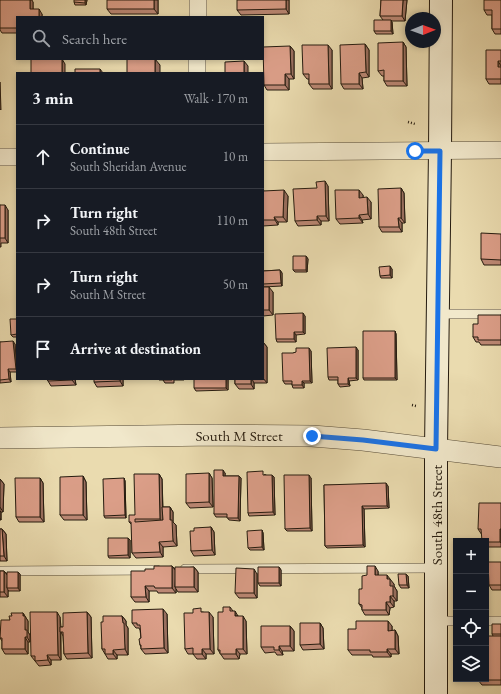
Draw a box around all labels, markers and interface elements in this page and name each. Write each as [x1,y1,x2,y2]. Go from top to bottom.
north arrow [405,12,441,48]
search box [16,16,264,60]
icon: search [30,27,52,49]
text: Search here [62,29,127,48]
text: 3 min [32,87,73,109]
text: Walk · 170 m [184,90,248,107]
text: Continue [70,139,130,158]
route start [406,142,424,160]
icon: ahead [32,146,54,168]
text: 10 m [223,148,248,165]
text: South Sheridan Avenue [70,158,187,175]
text: Turn right [70,203,138,222]
icon: right [32,210,54,232]
text: 110 m [217,212,248,229]
text: South 48th Street [70,222,157,239]
text: Turn right [70,267,138,286]
icon: right [32,274,54,296]
text: 50 m [223,276,248,293]
text: South M Street [70,286,146,303]
icon: arrive [32,338,54,360]
text: Arrive at destination [70,339,201,358]
street label: South M Street [195,426,283,445]
route end [303,427,321,445]
street label: South 48th Street [427,464,446,565]
map controls [453,538,489,682]
button: + [453,538,489,574]
button: − [453,574,489,610]
button: locate [453,610,489,646]
button: layers [453,646,489,682]

